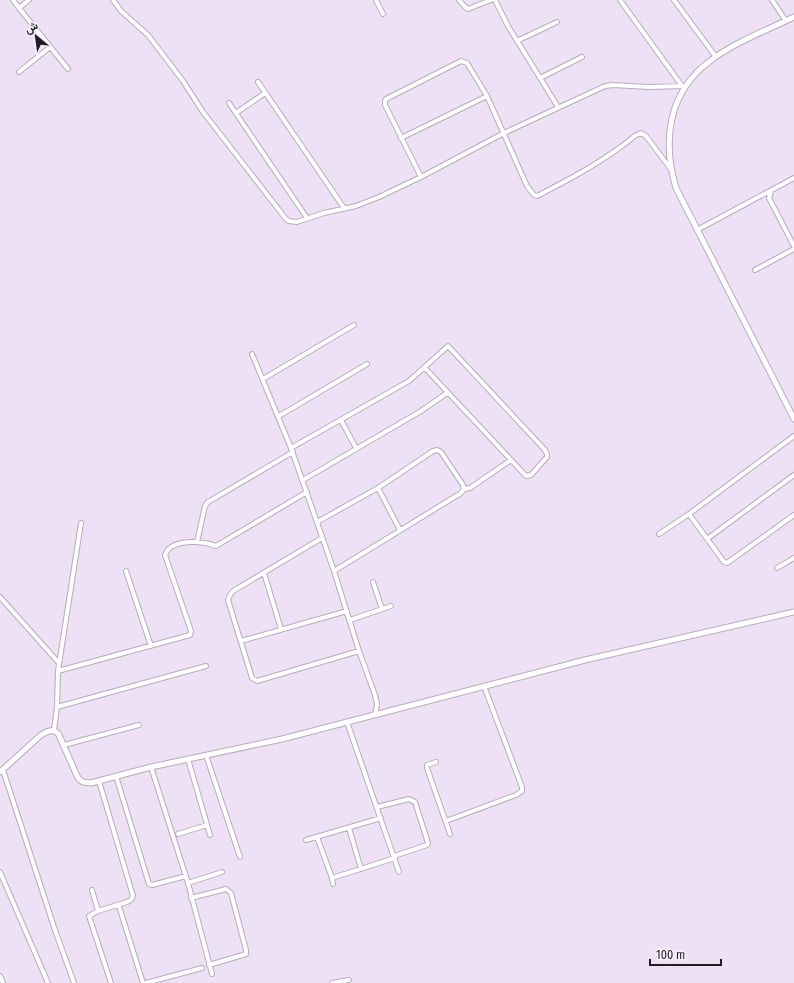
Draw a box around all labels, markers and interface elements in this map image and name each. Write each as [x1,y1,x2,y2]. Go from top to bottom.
north arrow [16,16,56,56]
text: ش [22,19,40,37]
scale bar [650,941,721,967]
text: 100 m [656,948,685,962]

